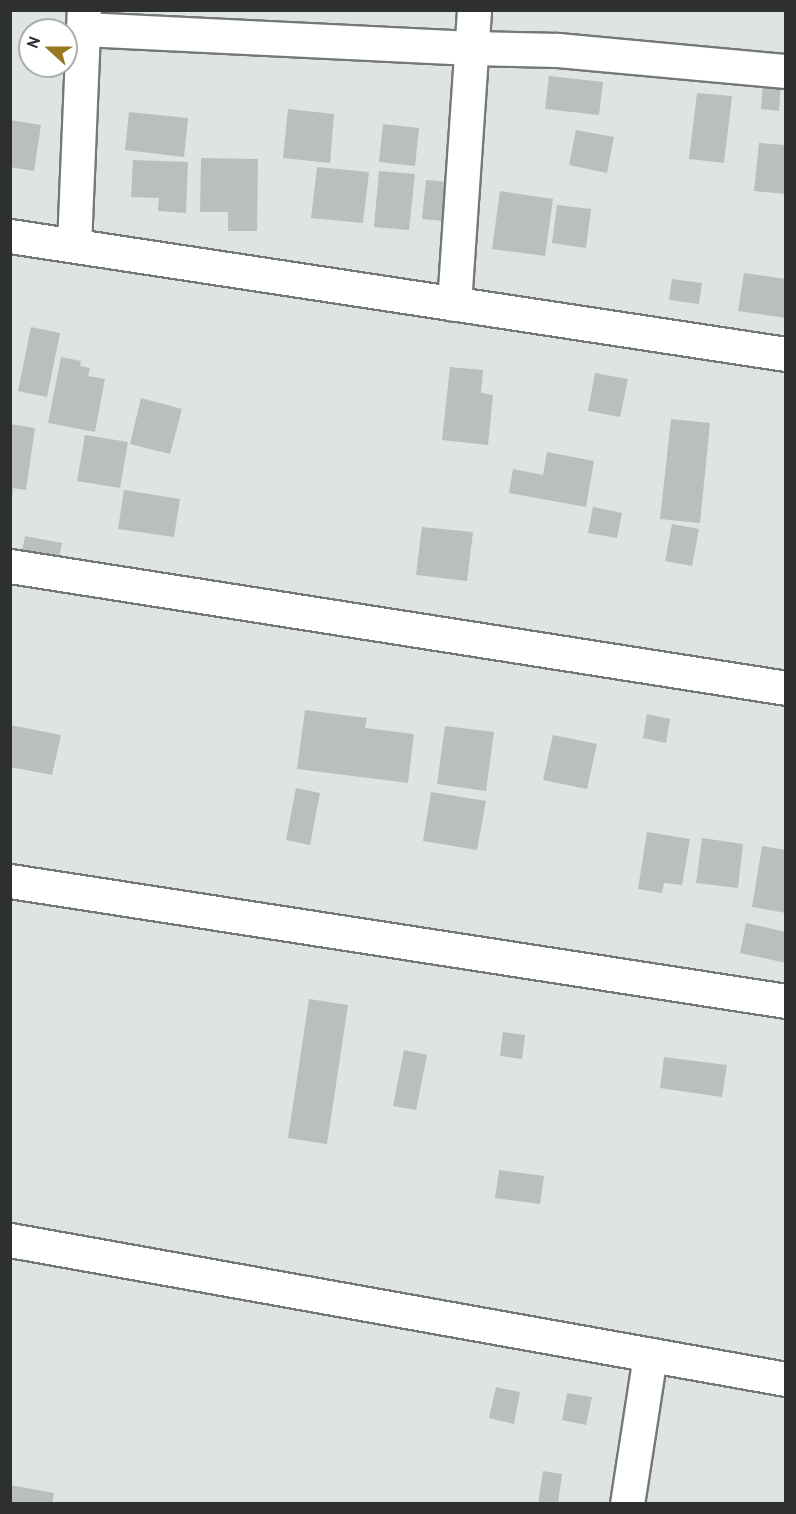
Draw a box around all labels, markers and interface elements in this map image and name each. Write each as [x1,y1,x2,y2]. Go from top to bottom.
north arrow [18,18,78,78]
text: N [22,34,44,51]

